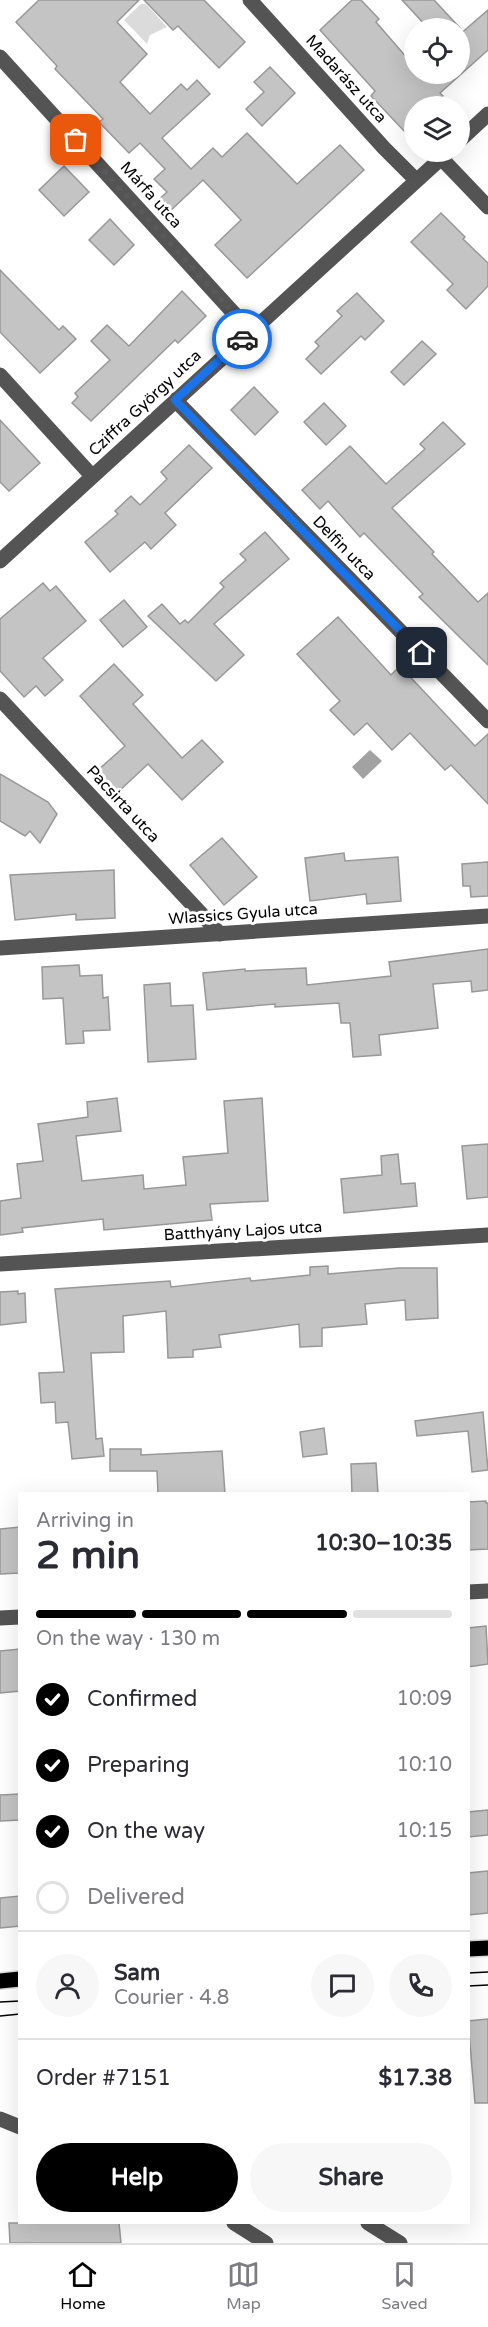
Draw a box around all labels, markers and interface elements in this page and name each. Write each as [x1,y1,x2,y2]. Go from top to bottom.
map controls [404,18,470,162]
button: locate [404,18,470,84]
street label: Madarász utca [301,31,391,127]
button: layers [404,96,470,162]
pin [50,114,101,165]
icon: bag [59,123,92,156]
street label: Márfa utca [116,158,186,232]
courier [212,309,272,369]
icon: car [226,323,259,356]
street label: Cziffra György utca [84,346,206,460]
street label: Delfin utca [308,512,380,584]
pin [396,627,447,678]
icon: home [405,636,438,669]
street label: Pacsirta utca [82,761,164,847]
street label: Wlassics Gyula utca [168,899,318,929]
street label: Batthyány Lajos utca [163,1217,323,1245]
text: Arriving in [36,1509,134,1533]
text: 10:30–10:35 [315,1530,452,1556]
text: 2 min [36,1532,140,1579]
text: On the way · 130 m [36,1627,220,1651]
icon: check [36,1683,69,1716]
text: Confirmed [87,1686,197,1712]
text: 10:09 [397,1687,452,1711]
icon: check [36,1749,69,1782]
text: Preparing [87,1752,190,1778]
text: 10:10 [397,1753,452,1777]
icon: check [36,1815,69,1848]
text: On the way [87,1818,205,1844]
text: 10:15 [397,1819,452,1843]
text: Delivered [87,1884,185,1910]
button: person [36,1954,99,2017]
button: chat [311,1954,374,2017]
button: phone [389,1954,452,2017]
text: Sam [114,1960,160,1986]
text: Courier · 4.8 [114,1986,229,2010]
text: Order #7151 [36,2065,171,2091]
text: $17.38 [379,2065,452,2091]
button: Help [36,2143,238,2212]
button: Share [250,2143,452,2212]
tab: Home [60,2258,106,2314]
tab: Map [226,2258,261,2314]
tab: Saved [381,2258,428,2314]

